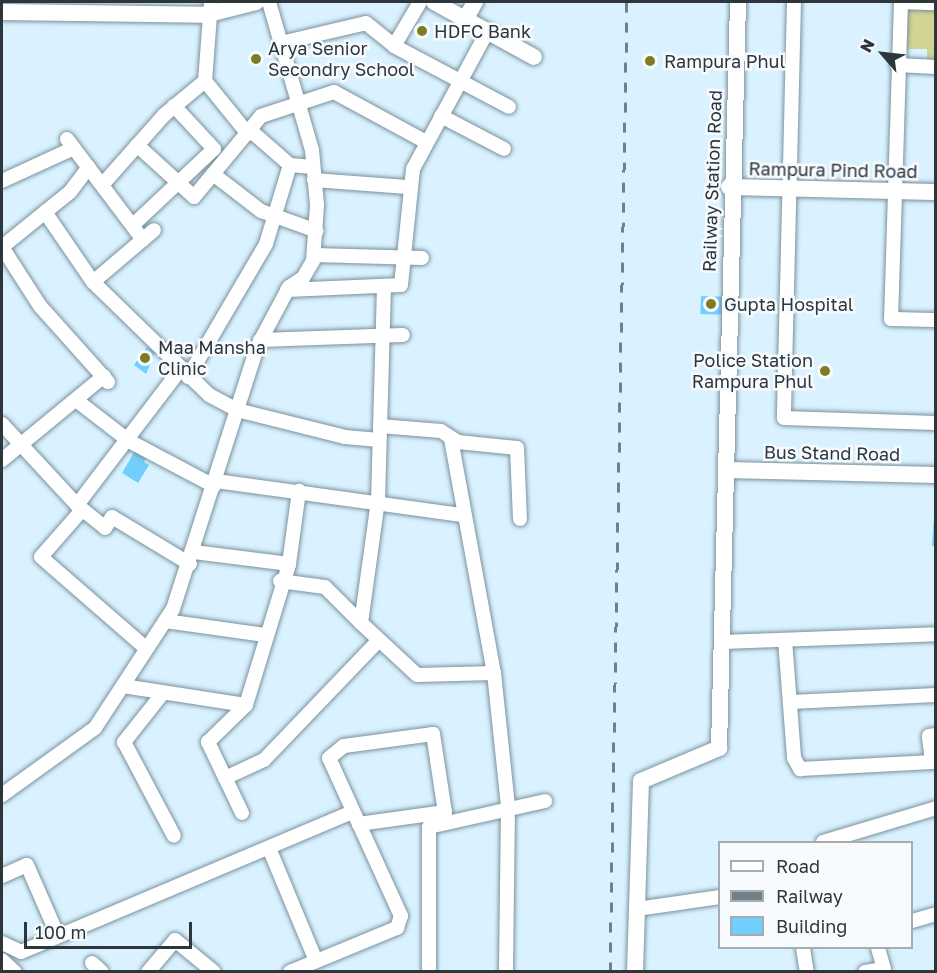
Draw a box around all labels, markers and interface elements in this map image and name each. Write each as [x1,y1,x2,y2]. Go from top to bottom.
place label: HDFC Bank [434,20,531,42]
marker: HDFC Bank [415,24,429,38]
north arrow [853,24,913,84]
text: N [855,35,879,56]
place label: Arya Senior Secondry School [268,38,415,80]
place label: Rampura Phul [664,50,785,72]
marker: Arya Senior Secondry School [249,52,263,66]
marker: Rampura Phul [641,52,659,70]
street label: Railway Station Road [698,90,726,272]
street label: Rampura Pind Road [748,158,918,182]
place label: Gupta Hospital [724,293,854,315]
marker: Gupta Hospital [702,295,720,313]
place label: Maa Mansha Clinic [158,337,266,380]
marker: Maa Mansha Clinic [136,349,154,367]
place label: Police Station Rampura Phul [692,350,813,392]
marker: Police Station Rampura Phul [818,364,832,378]
street label: Bus Stand Road [764,441,900,465]
legend [718,841,913,949]
text: Road [776,855,820,877]
text: Railway [776,885,843,907]
scale bar [27,910,195,948]
text: Building [776,915,847,937]
text: 100 m [35,921,86,943]

